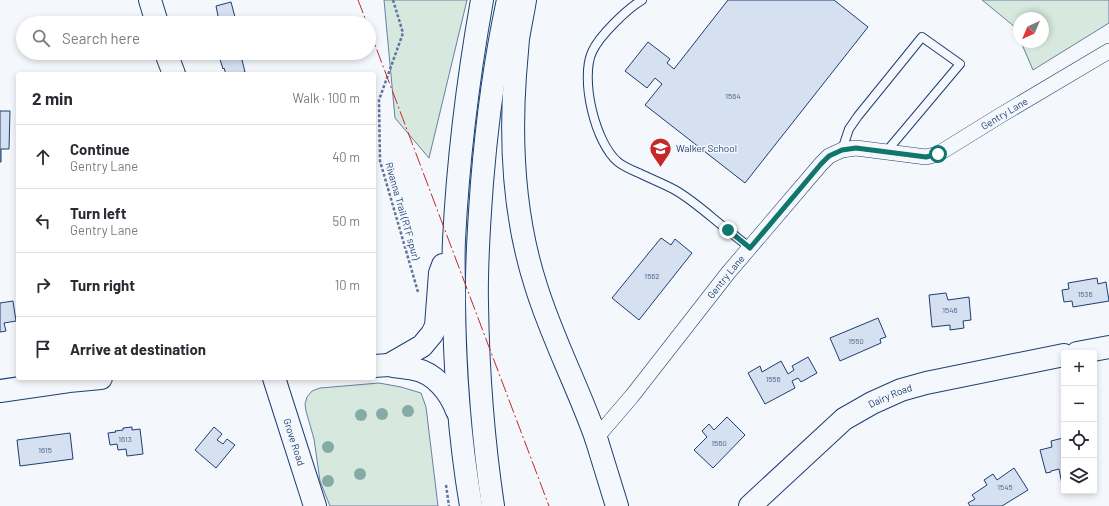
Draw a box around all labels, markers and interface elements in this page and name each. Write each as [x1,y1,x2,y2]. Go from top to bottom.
north arrow [1013,12,1049,48]
search box [16,16,376,60]
icon: search [30,27,52,49]
text: Search here [62,29,140,47]
text: 2 min [32,88,73,108]
text: Walk · 100 m [293,90,360,106]
house number: 1564 [725,91,741,101]
street label: Gentry Lane [979,95,1030,132]
school or university icon: Walker School [647,135,673,168]
text: Continue [70,140,130,158]
place label: Walker School [676,142,737,154]
route start [929,145,947,163]
icon: ahead [32,146,54,168]
text: 40 m [332,149,360,165]
text: Gentry Lane [70,158,138,174]
street label: Rivanna Trail (RTF spur) [383,161,423,262]
text: Turn left [70,204,126,222]
icon: left [32,210,54,232]
text: 50 m [333,213,360,229]
route end [719,221,737,239]
text: Gentry Lane [70,222,138,238]
street label: Gentry Lane [704,252,747,301]
house number: 1562 [644,271,660,281]
icon: right [32,274,54,296]
text: Turn right [70,276,135,294]
text: 10 m [335,277,360,293]
house number: 1536 [1077,289,1093,299]
house number: 1546 [942,305,958,315]
house number: 1550 [848,336,864,346]
icon: arrive [32,338,54,360]
text: Arrive at destination [70,340,206,358]
map controls [1061,350,1097,494]
button: + [1061,350,1097,386]
house number: 1556 [765,374,781,384]
street label: Dairy Road [866,381,913,410]
button: − [1061,386,1097,422]
street label: Grove Road [281,417,308,467]
button: locate [1061,422,1097,458]
house number: 1613 [118,434,132,444]
house number: 1560 [711,438,727,448]
house number: 1615 [38,445,52,455]
button: layers [1061,458,1097,494]
house number: 1545 [997,482,1013,492]

